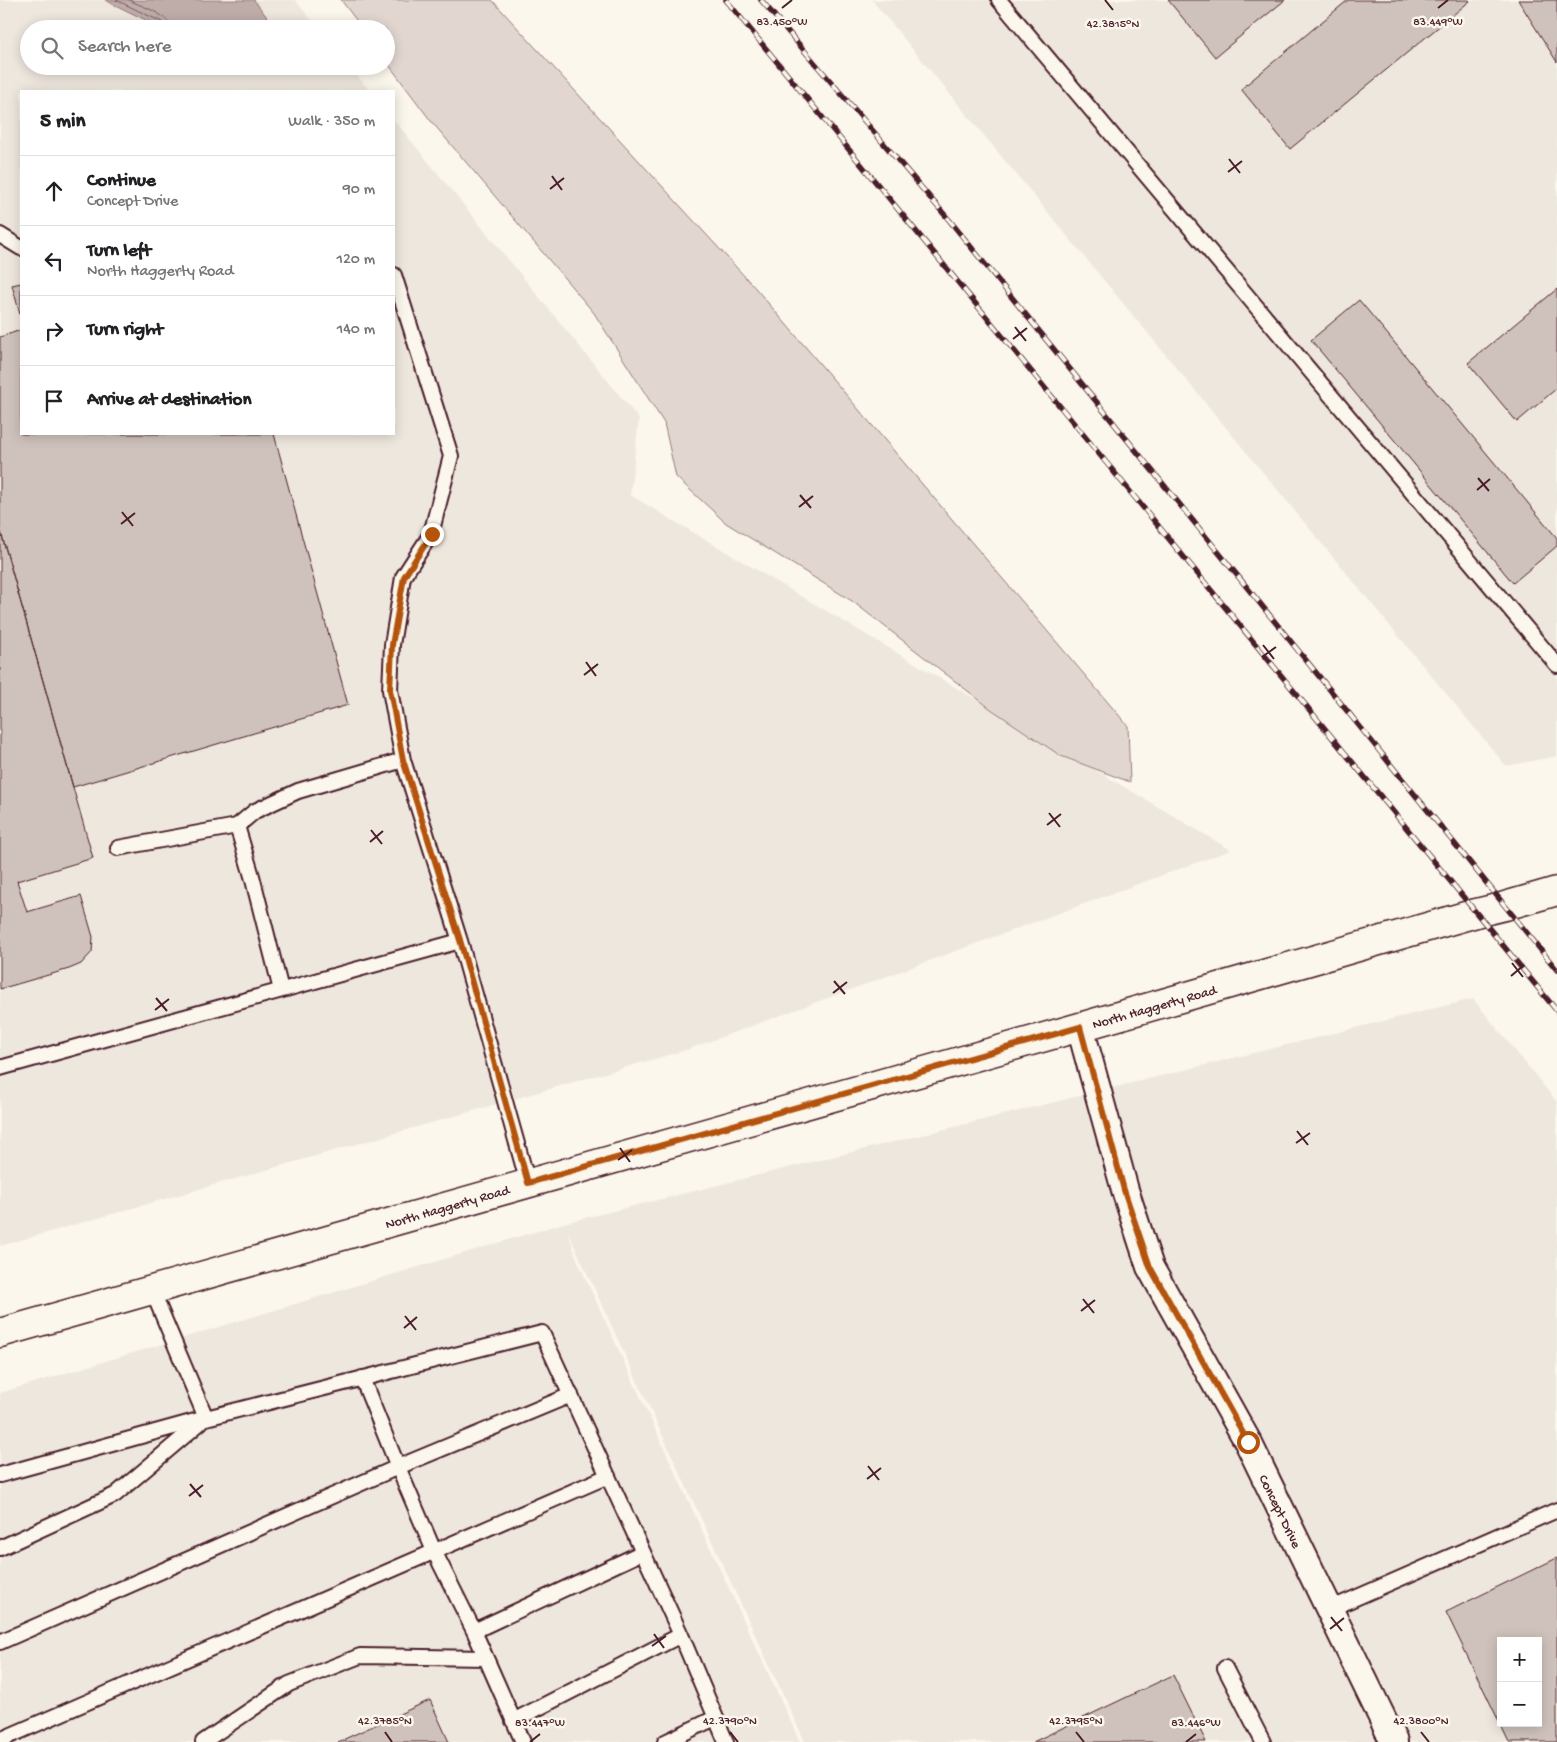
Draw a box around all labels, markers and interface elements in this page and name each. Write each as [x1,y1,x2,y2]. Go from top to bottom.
text: 83.450°W [757,16,807,30]
text: 83.449°W [1413,16,1463,30]
text: 42.3815°N [1087,18,1139,32]
search box [20,20,395,75]
icon: search [38,34,66,62]
text: Search here [78,36,172,59]
text: 5 min [40,110,85,135]
text: Walk · 350 m [288,113,375,132]
text: Continue [87,170,156,193]
icon: ahead [40,177,68,205]
text: 90 m [343,181,375,200]
text: Concept Drive [87,193,178,212]
text: Turn left [87,240,151,263]
icon: left [40,247,68,275]
text: 120 m [336,251,375,270]
text: North Haggerty Road [87,263,234,282]
icon: right [40,317,68,345]
text: Turn right [87,319,163,342]
text: 140 m [337,321,375,340]
icon: arrive [40,387,68,415]
text: Arrive at destination [87,389,251,412]
route end [421,523,444,546]
street label: North Haggerty Road [1091,982,1220,1034]
street label: North Haggerty Road [384,1182,513,1234]
route start [1237,1431,1260,1454]
street label: Concept Drive [1254,1472,1304,1552]
map controls [1497,1637,1542,1727]
button: + [1497,1637,1542,1682]
button: − [1497,1682,1542,1727]
text: 42.3785°N [358,1715,412,1729]
text: 42.3790°N [703,1715,757,1729]
text: 42.3795°N [1049,1715,1103,1729]
text: 42.3800°N [1394,1715,1449,1729]
text: 83.447°W [515,1717,565,1731]
text: 83.446°W [1171,1717,1221,1731]

